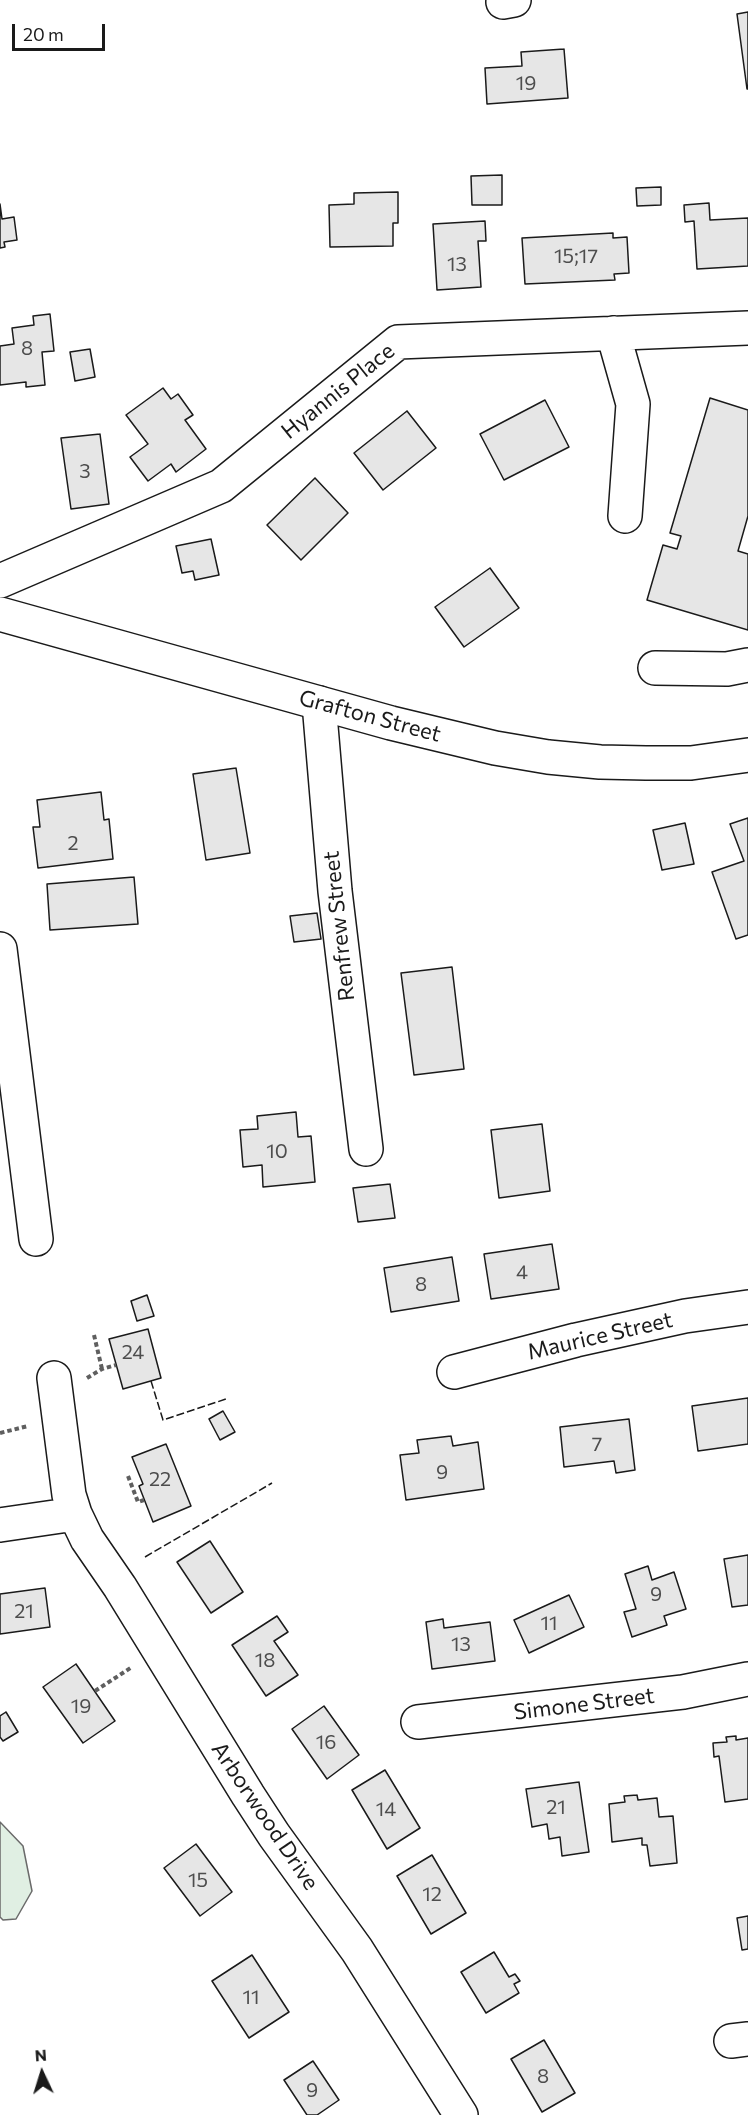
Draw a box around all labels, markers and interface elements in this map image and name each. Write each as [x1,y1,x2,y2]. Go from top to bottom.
scale bar [15,12,108,50]
text: 20 m [23,23,64,45]
house number: 19 [516,71,536,95]
house number: 15;17 [554,244,598,268]
house number: 13 [447,252,467,276]
house number: 8 [21,336,33,360]
street label: Hyannis Place [276,337,400,445]
house number: 3 [79,459,91,483]
street label: Grafton Street [296,684,444,748]
house number: 2 [67,831,79,855]
street label: Renfrew Street [318,850,360,1002]
house number: 10 [266,1139,288,1163]
house number: 4 [516,1260,528,1284]
house number: 8 [415,1272,427,1296]
street label: Maurice Street [525,1306,675,1366]
house number: 24 [122,1340,144,1364]
house number: 7 [592,1432,602,1456]
house number: 9 [436,1460,448,1484]
house number: 22 [149,1467,171,1491]
house number: 9 [650,1582,662,1606]
house number: 21 [14,1599,34,1623]
house number: 11 [540,1611,558,1635]
house number: 13 [451,1632,471,1656]
house number: 18 [255,1648,275,1672]
street label: Simone Street [512,1682,656,1726]
house number: 19 [71,1694,91,1718]
house number: 16 [316,1730,336,1754]
street label: Arborwood Drive [206,1737,324,1895]
house number: 21 [546,1795,566,1819]
house number: 14 [376,1797,396,1821]
house number: 15 [188,1868,208,1892]
house number: 12 [422,1882,442,1906]
house number: 11 [242,1985,260,2009]
north arrow [12,2043,72,2103]
text: N [34,2045,47,2064]
house number: 8 [537,2064,549,2088]
house number: 9 [306,2078,318,2102]

